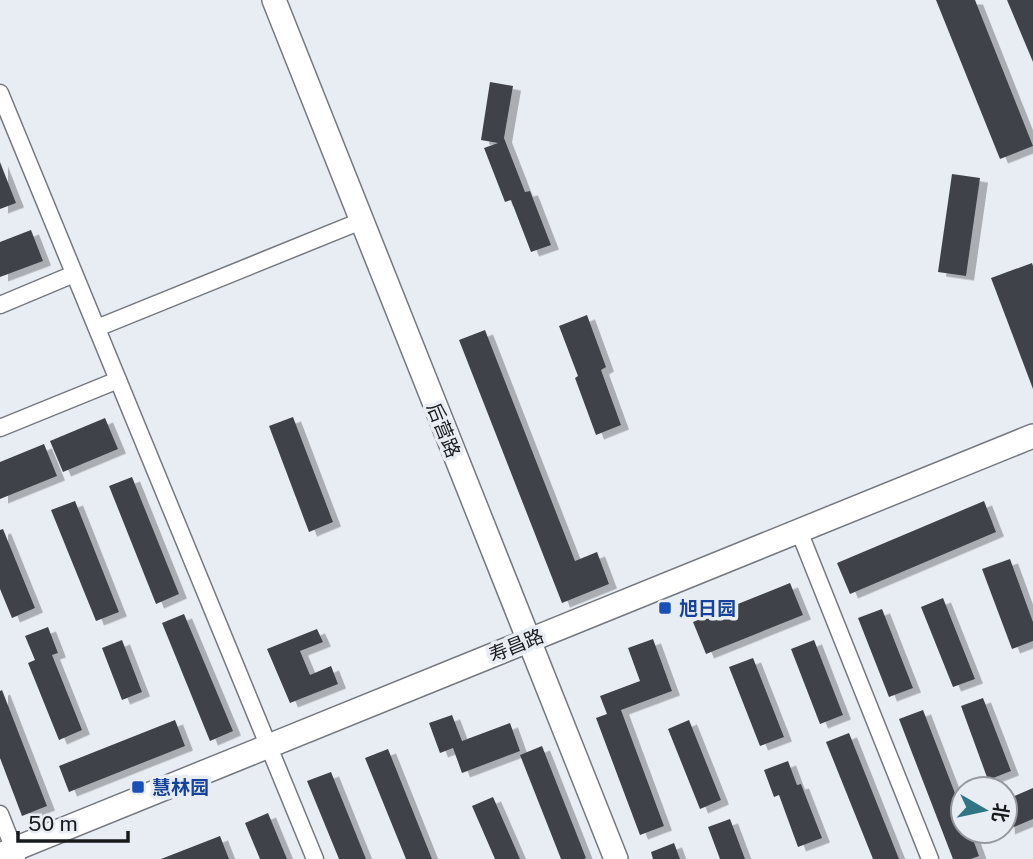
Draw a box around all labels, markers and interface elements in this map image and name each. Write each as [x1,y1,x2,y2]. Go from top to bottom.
street label: 后营路 [423,399,465,461]
place label: 旭日园 [679,597,736,619]
marker: 旭日园 [657,600,673,616]
street label: 寿昌路 [485,624,547,666]
north arrow [949,775,1019,845]
place label: 慧林园 [152,776,209,798]
marker: 慧林园 [130,779,146,795]
scale bar [18,800,128,844]
text: 北 [988,802,1013,824]
text: 50 m [28,811,78,836]

